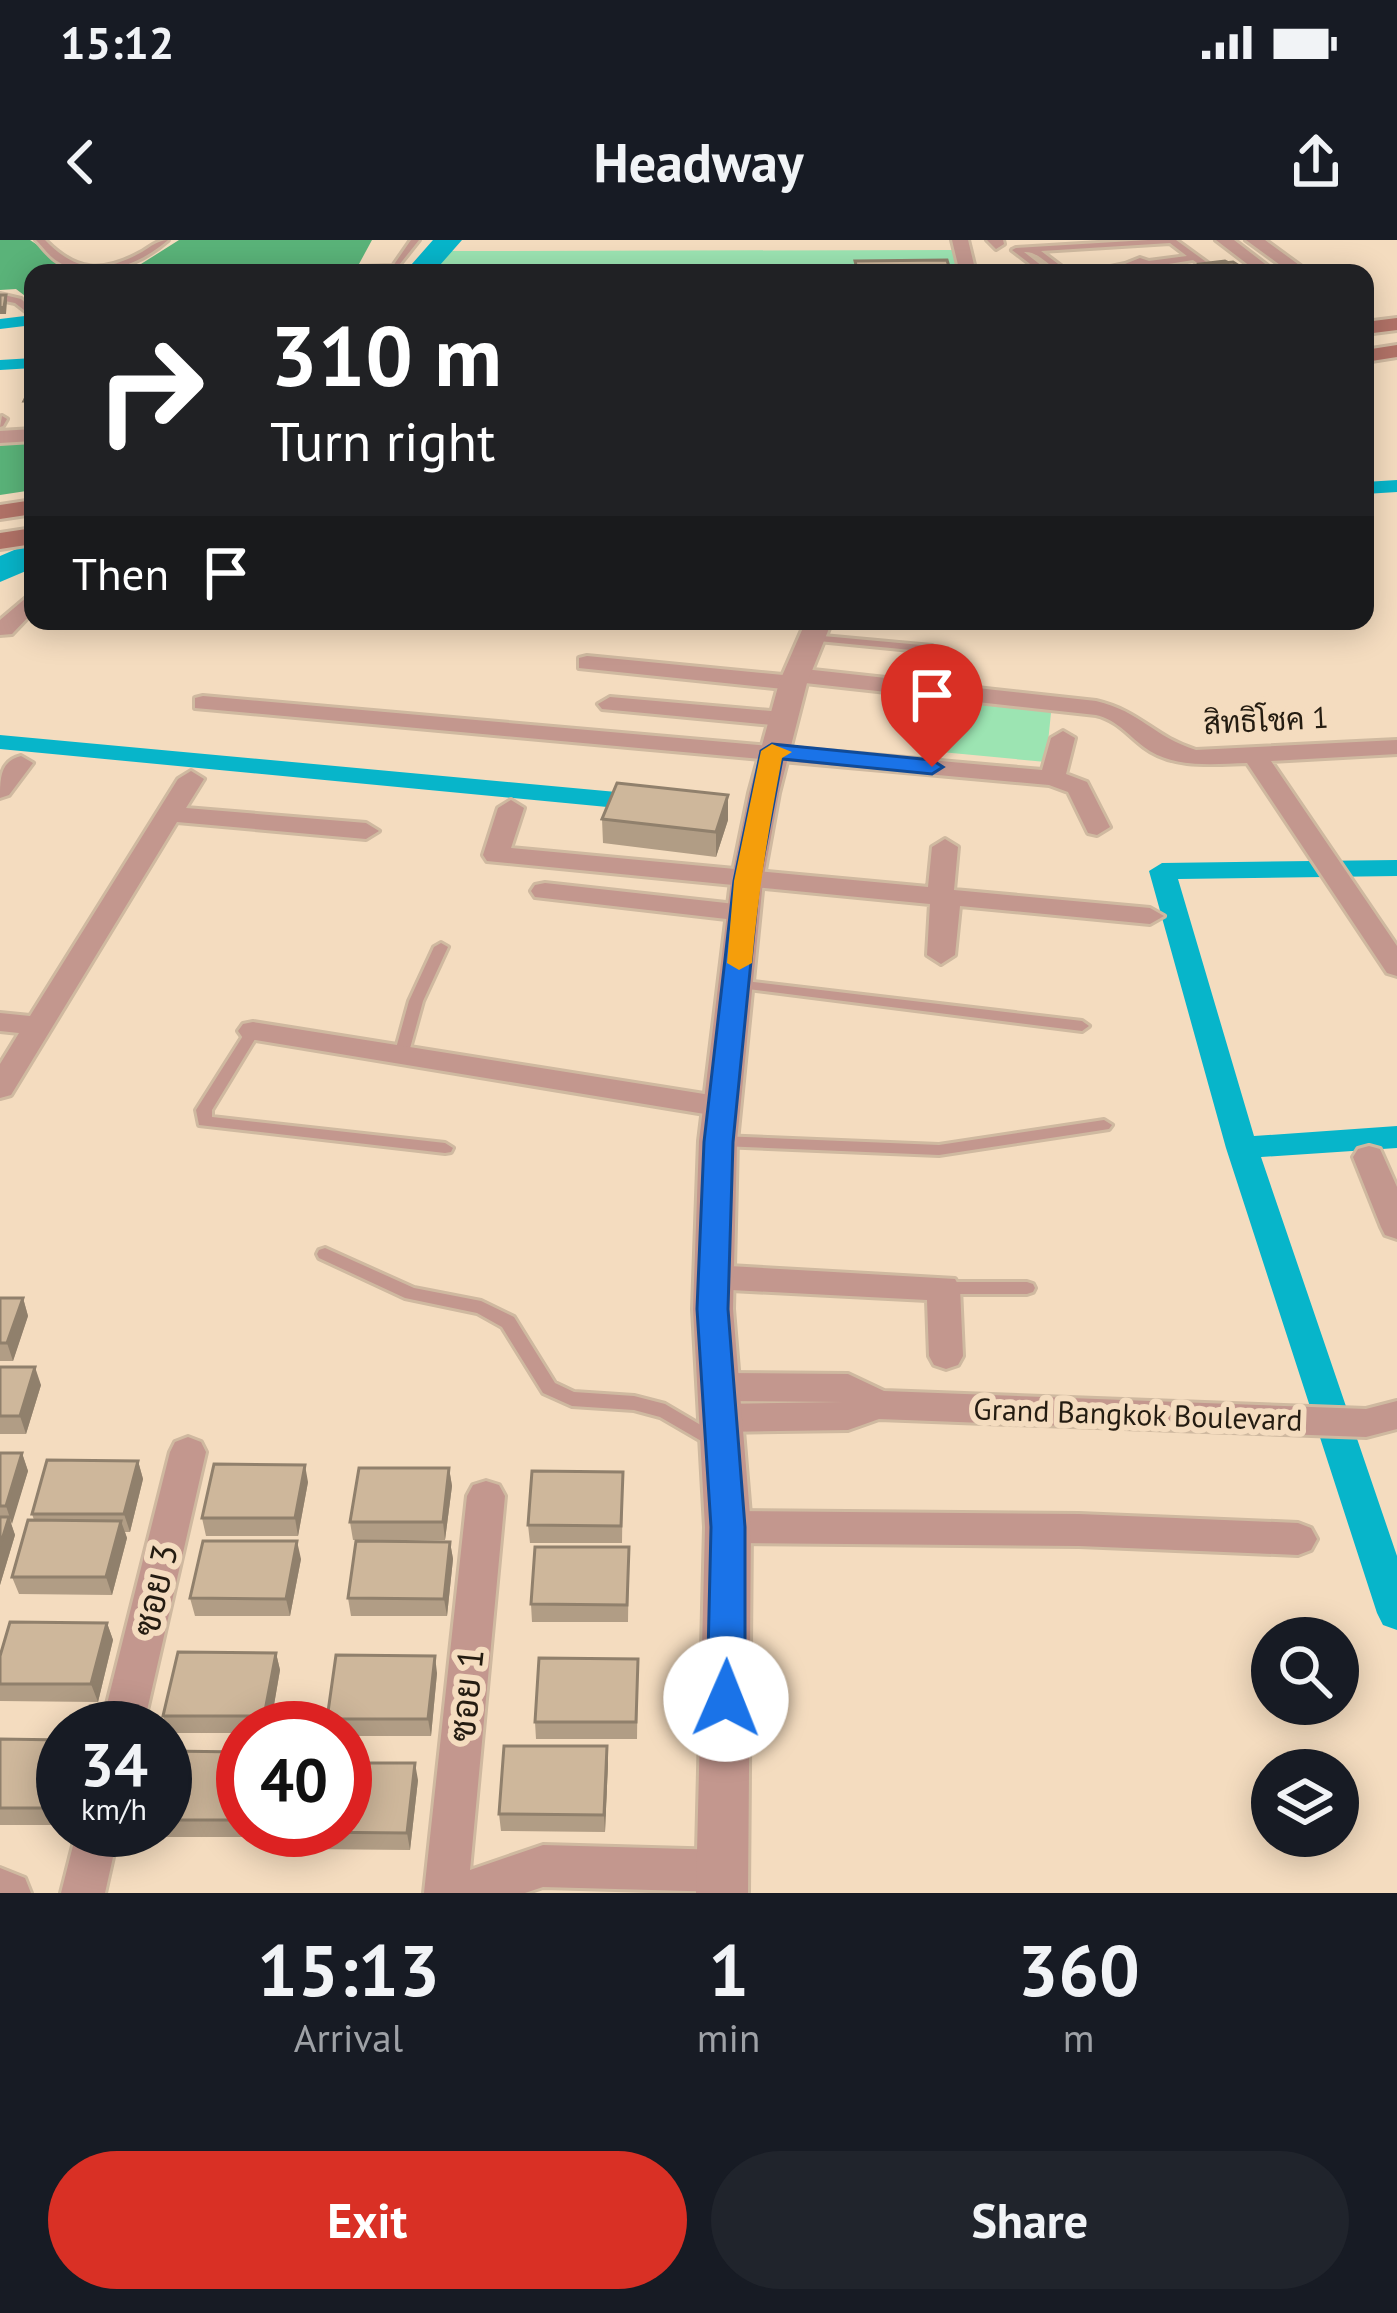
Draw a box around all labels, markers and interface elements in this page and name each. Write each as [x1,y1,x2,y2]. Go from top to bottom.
text: 15:12 [60,13,174,71]
text: Headway [593,127,804,197]
icon: back [48,129,114,195]
icon: share [1283,129,1349,195]
text: 310 m [270,300,502,409]
icon: right [72,312,228,468]
text: Turn right [270,406,495,476]
icon: arrive [193,540,259,606]
text: Then [72,544,169,602]
pin [881,644,983,767]
icon: arrive [899,662,965,728]
street label: สิทธิโชค 1 [1202,697,1330,742]
street label: Grand Bangkok Boulevard [973,1388,1303,1439]
street label: ซอย 3 [121,1539,188,1641]
map controls [1251,1617,1359,1857]
button: search [1251,1617,1359,1725]
position arrow [663,1636,789,1762]
street label: ซอย 1 [437,1646,494,1744]
speed limit sign: 40 [216,1701,372,1857]
text: 34 [80,1725,148,1803]
button: layers [1251,1749,1359,1857]
text: km/h [81,1789,147,1828]
text: 15:13 [257,1923,440,2016]
text: 1 [708,1923,749,2016]
text: 360 [1017,1923,1140,2016]
text: Arrival [294,2012,403,2063]
text: min [697,2012,760,2063]
text: m [1063,2012,1094,2063]
button: Exit [48,2151,687,2289]
button: Share [711,2151,1349,2289]

